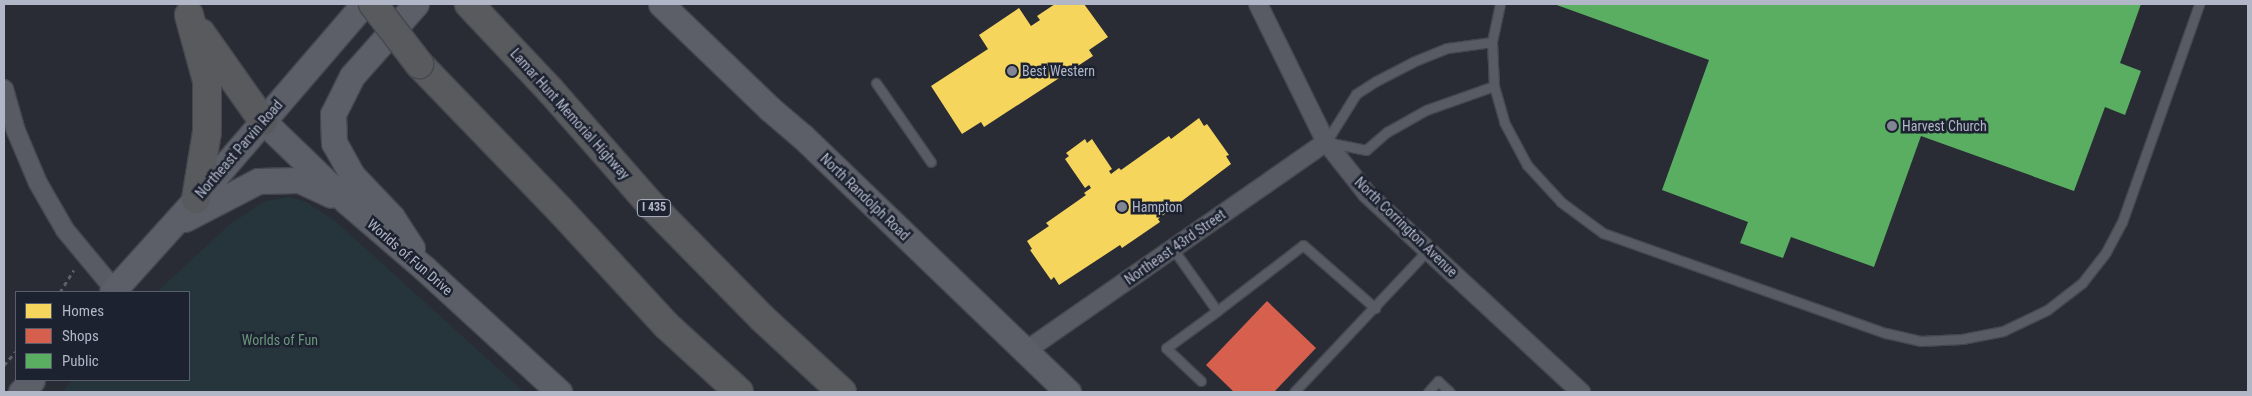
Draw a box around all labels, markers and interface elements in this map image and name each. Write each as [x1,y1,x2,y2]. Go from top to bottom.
street label: Lamar Hunt Memorial Highway [507,45,633,183]
place label: Best Western [1022,63,1095,79]
marker: Best Western [1006,65,1018,77]
street label: Northeast Parvin Road [192,97,286,201]
place label: Harvest Church [1902,118,1987,134]
marker: Harvest Church [1886,120,1898,132]
street label: North Randolph Road [817,150,913,244]
street label: North Corrington Avenue [1351,174,1461,280]
road number: I 435 [636,198,672,218]
place label: Hampton [1132,199,1183,215]
marker: Hampton [1116,201,1128,213]
street label: Northeast 43rd Street [1121,206,1229,288]
street label: Worlds of Fun Drive [364,215,456,299]
legend [15,291,190,381]
text: Homes [62,302,104,320]
text: Shops [62,327,99,345]
park label: Worlds of Fun [242,332,318,348]
text: Public [62,352,99,370]

